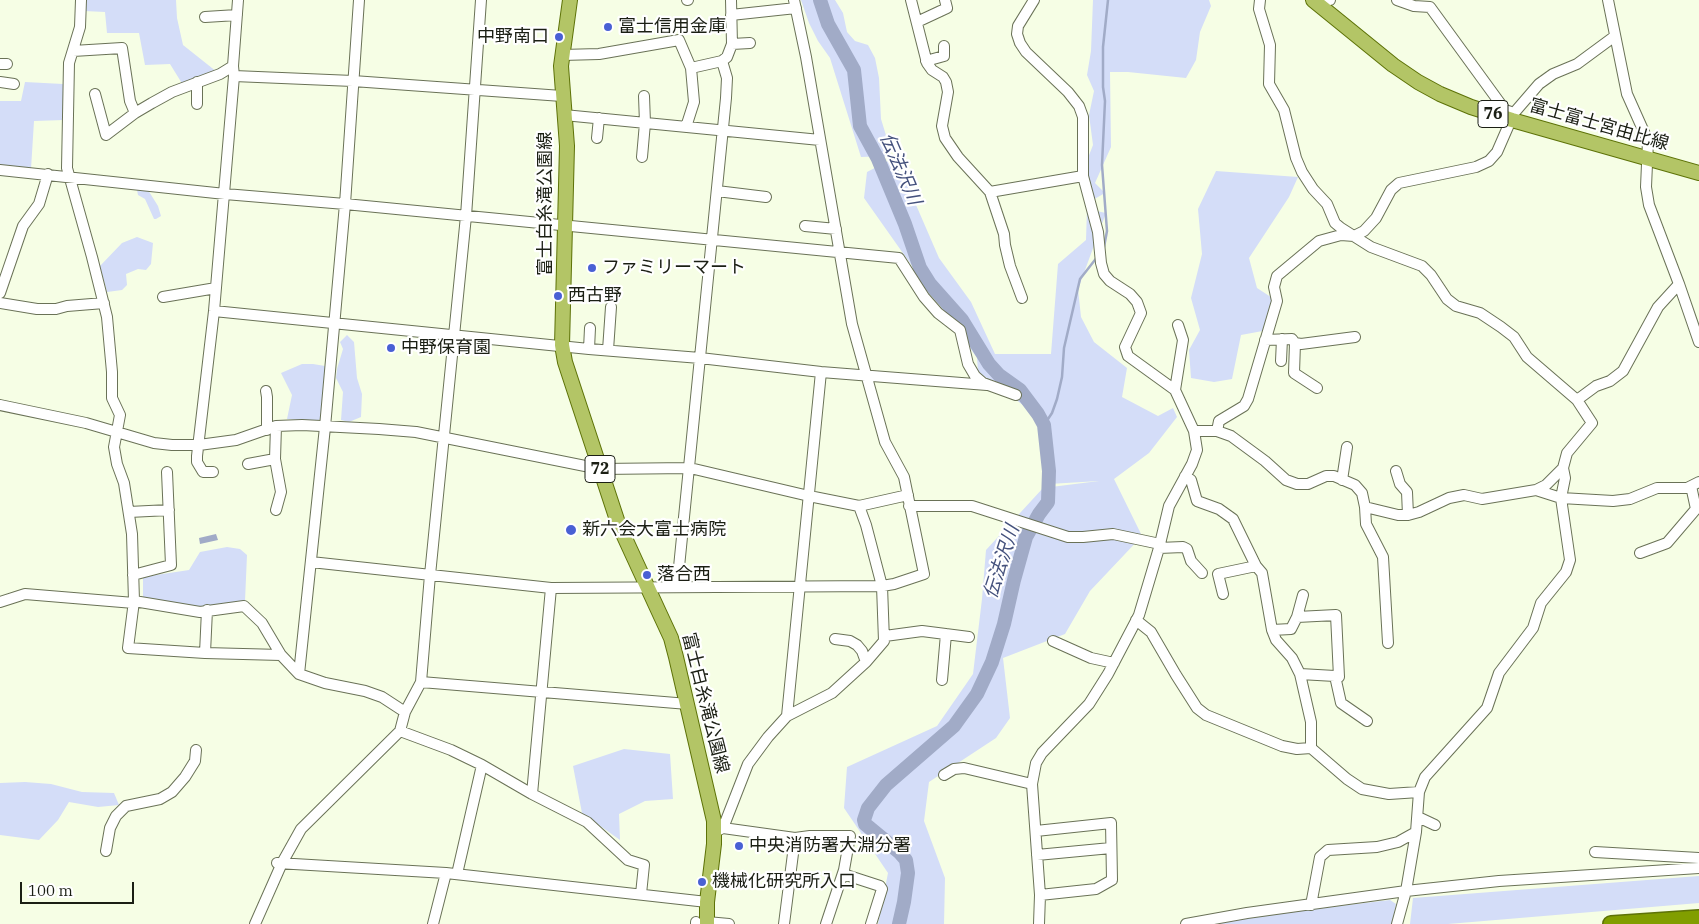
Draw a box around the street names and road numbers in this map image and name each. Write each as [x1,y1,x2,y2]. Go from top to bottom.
street label: 富士富士宮由比線 [1527,95,1671,155]
road number: 76 [1478,100,1508,128]
street label: 富士白糸滝公園線 [535,132,557,276]
road number: 72 [585,456,615,482]
street label: 富士白糸滝公園線 [677,631,733,775]

